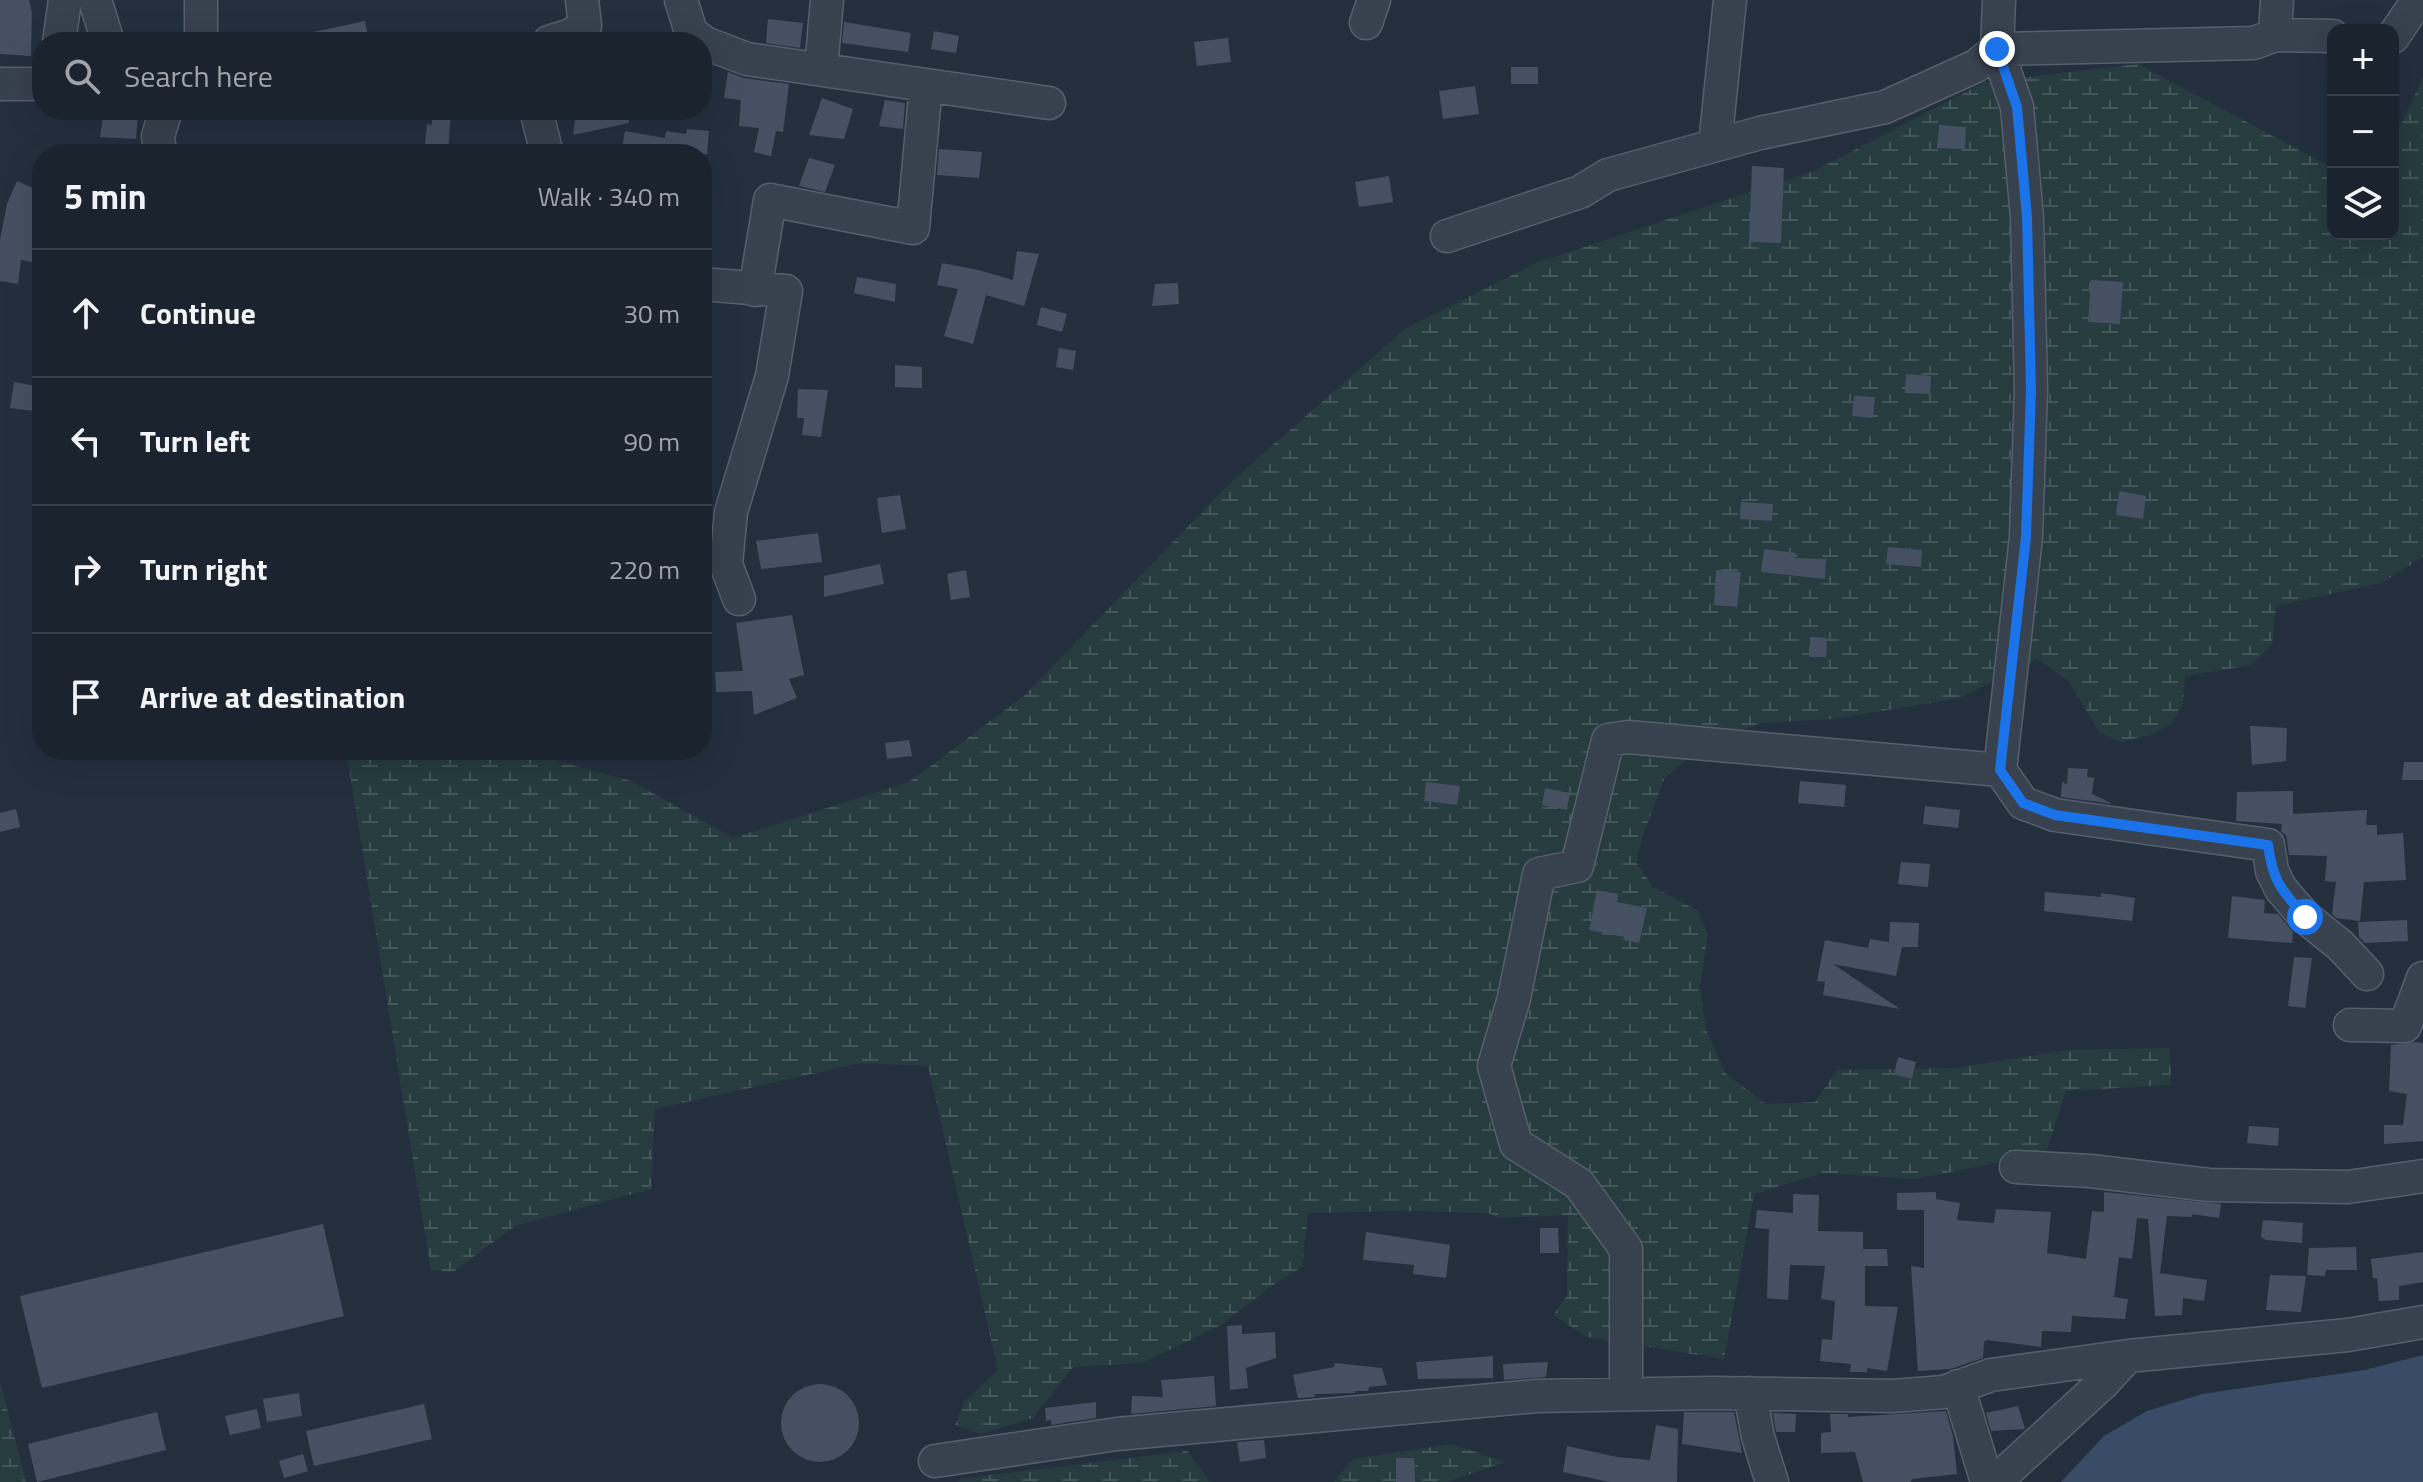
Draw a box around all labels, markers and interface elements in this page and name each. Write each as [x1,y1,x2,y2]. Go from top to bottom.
map controls [2327,24,2399,240]
button: + [2327,24,2399,96]
route end [1979,31,2015,67]
search box [32,32,712,120]
text: Search here [124,53,273,99]
icon: search [60,54,104,98]
button: − [2327,96,2399,168]
button: layers [2327,168,2399,240]
text: 5 min [64,170,147,222]
text: Walk · 340 m [538,177,680,216]
text: Continue [140,290,256,336]
icon: ahead [64,291,108,335]
text: 30 m [623,294,680,333]
text: Turn left [140,418,250,464]
icon: left [64,419,108,463]
text: 90 m [623,422,680,461]
text: Turn right [140,546,268,592]
icon: right [64,547,108,591]
text: 220 m [609,550,680,589]
text: Arrive at destination [140,674,405,720]
icon: arrive [64,675,108,719]
route start [2287,899,2323,935]

